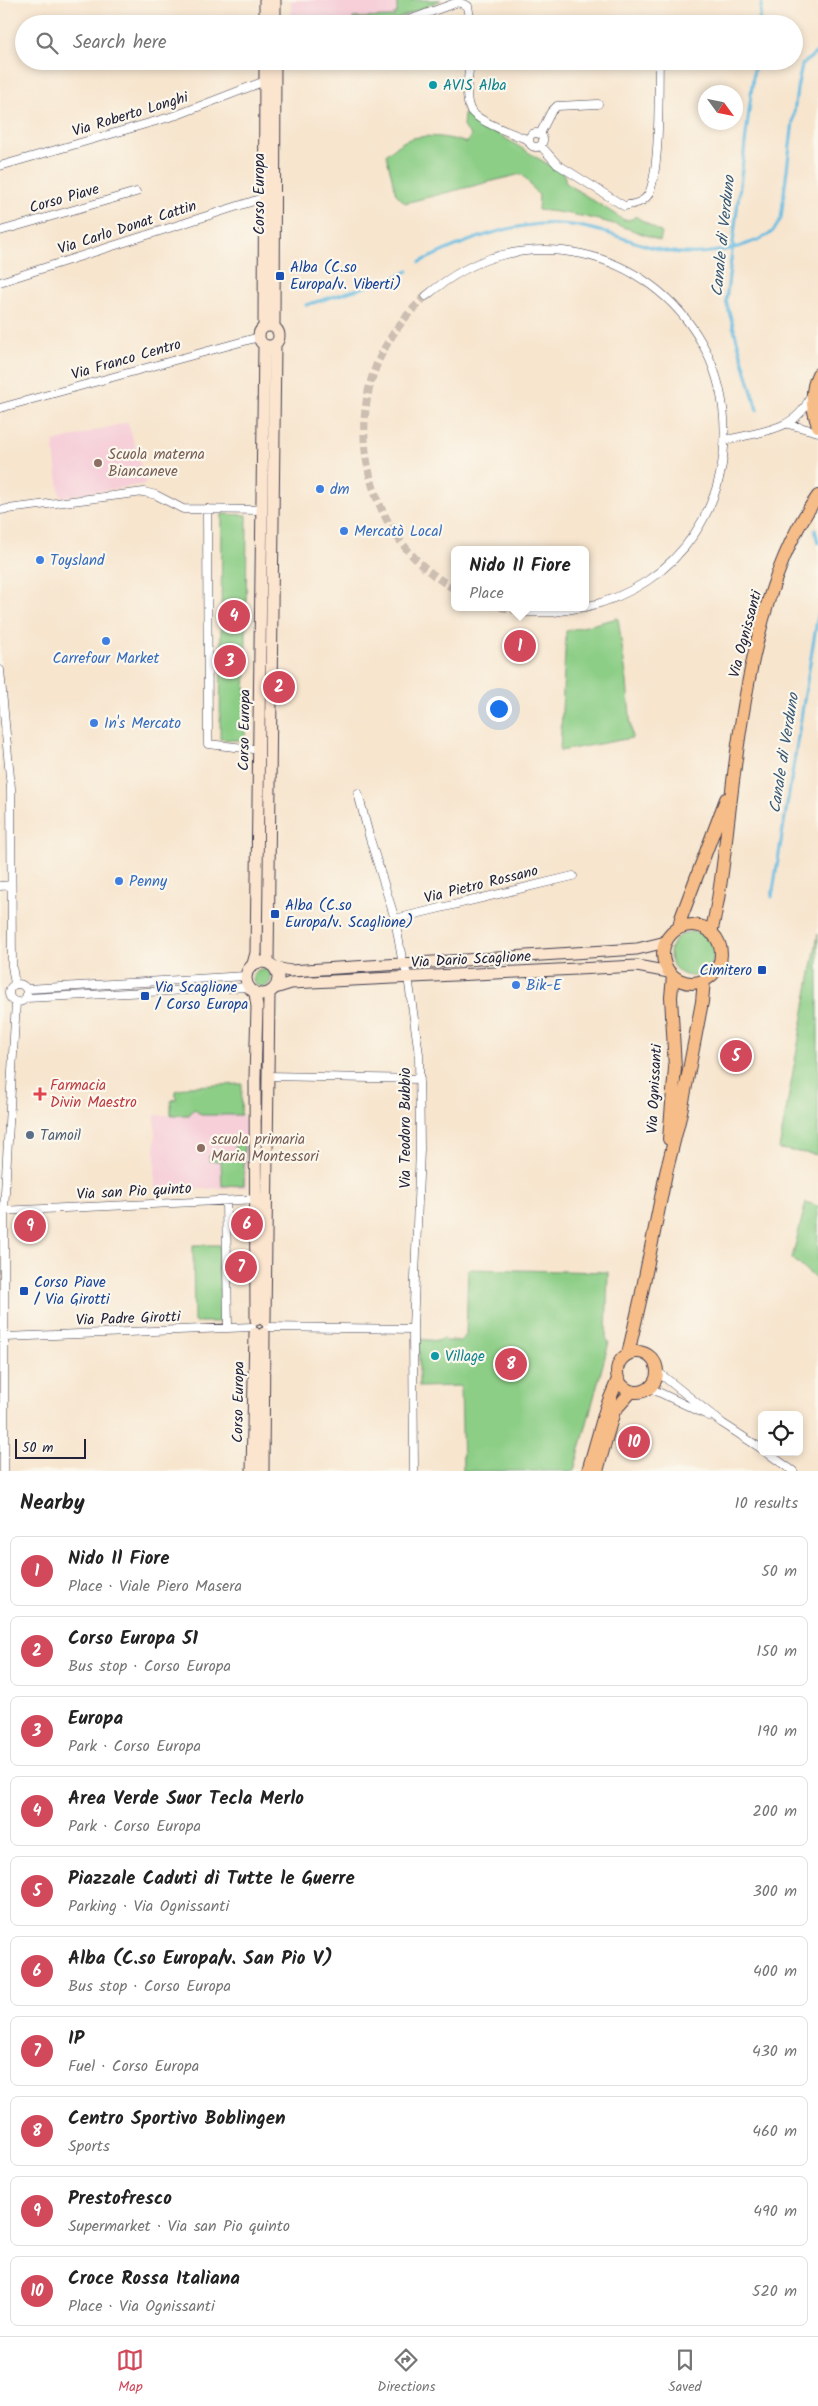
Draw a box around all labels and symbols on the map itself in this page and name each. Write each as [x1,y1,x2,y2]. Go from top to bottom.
place label: AVIS Alba [443,74,506,98]
marker: AVIS Alba [427,79,439,91]
north arrow [698,85,743,130]
street label: Via Roberto Longhi [69,86,193,144]
street label: Corso Europa [248,153,272,235]
water label: Canale di Verduno [705,173,742,298]
street label: Corso Piave [26,177,102,220]
street label: Via Carlo Donat Cattin [55,194,200,262]
place label: Alba (C.so Europa/v. Viberti) [290,256,401,297]
marker: Alba (C.so Europa/v. Viberti) [274,270,286,282]
street label: Via Franco Centro [69,333,184,387]
place label: Scuola materna Biancaneve [108,443,205,484]
marker: Scuola materna Biancaneve [92,457,104,469]
place label: dm [330,478,349,502]
marker: dm [314,483,326,495]
place label: Mercatò Local [354,520,443,544]
marker: Mercatò Local [338,525,350,537]
place label: Toysland [50,549,105,573]
marker: Toysland [34,554,46,566]
street label: Via Ognissanti [723,586,770,681]
pin: 4 [218,597,250,635]
pin: 1 [504,627,536,665]
marker: Carrefour Market [100,635,112,647]
pin: 3 [214,642,246,680]
place label: Carrefour Market [53,647,160,671]
pin: 2 [263,668,295,706]
street label: Corso Europa [232,689,258,771]
water label: Canale di Verduno [763,690,807,815]
your location [486,696,512,722]
place label: In's Mercato [104,712,181,736]
marker: In's Mercato [88,717,100,729]
street label: Via Pietro Rossano [422,859,541,911]
place label: Penny [129,870,168,894]
marker: Penny [113,875,125,887]
place label: Alba (C.so Europa/v. Scaglione) [285,894,413,935]
marker: Alba (C.so Europa/v. Scaglione) [269,908,281,920]
street label: Via Dario Scaglione [410,945,532,975]
place label: Cimitero [700,959,752,983]
marker: Cimitero [756,964,768,976]
place label: Bik-E [526,974,563,998]
place label: Via Scaglione / Corso Europa [155,976,248,1017]
marker: Bik-E [510,979,522,991]
marker: Via Scaglione / Corso Europa [139,990,151,1002]
pin: 5 [720,1037,752,1075]
street label: Via Ognissanti [641,1042,669,1134]
street label: Via Teodoro Bubbio [394,1067,418,1189]
place label: Farmacia Divin Maestro [50,1074,137,1115]
marker: Farmacia Divin Maestro [34,1088,46,1100]
place label: Tamoil [40,1124,81,1148]
place label: scuola primaria Maria Montessori [211,1128,320,1169]
marker: Tamoil [24,1129,36,1141]
marker: scuola primaria Maria Montessori [195,1142,207,1154]
street label: Via san Pio quinto [76,1177,192,1207]
pin: 6 [231,1205,263,1243]
pin: 9 [14,1207,46,1245]
pin: 7 [225,1248,257,1286]
place label: Corso Piave / Via Girotti [34,1271,111,1312]
marker: Corso Piave / Via Girotti [18,1285,30,1297]
street label: Via Padre Girotti [75,1305,182,1333]
place label: Village [445,1345,485,1369]
pin: 8 [495,1345,527,1383]
marker: Village [429,1350,441,1362]
street label: Corso Europa [226,1361,252,1443]
pin: 10 [618,1423,650,1461]
scale bar [15,1436,86,1459]

